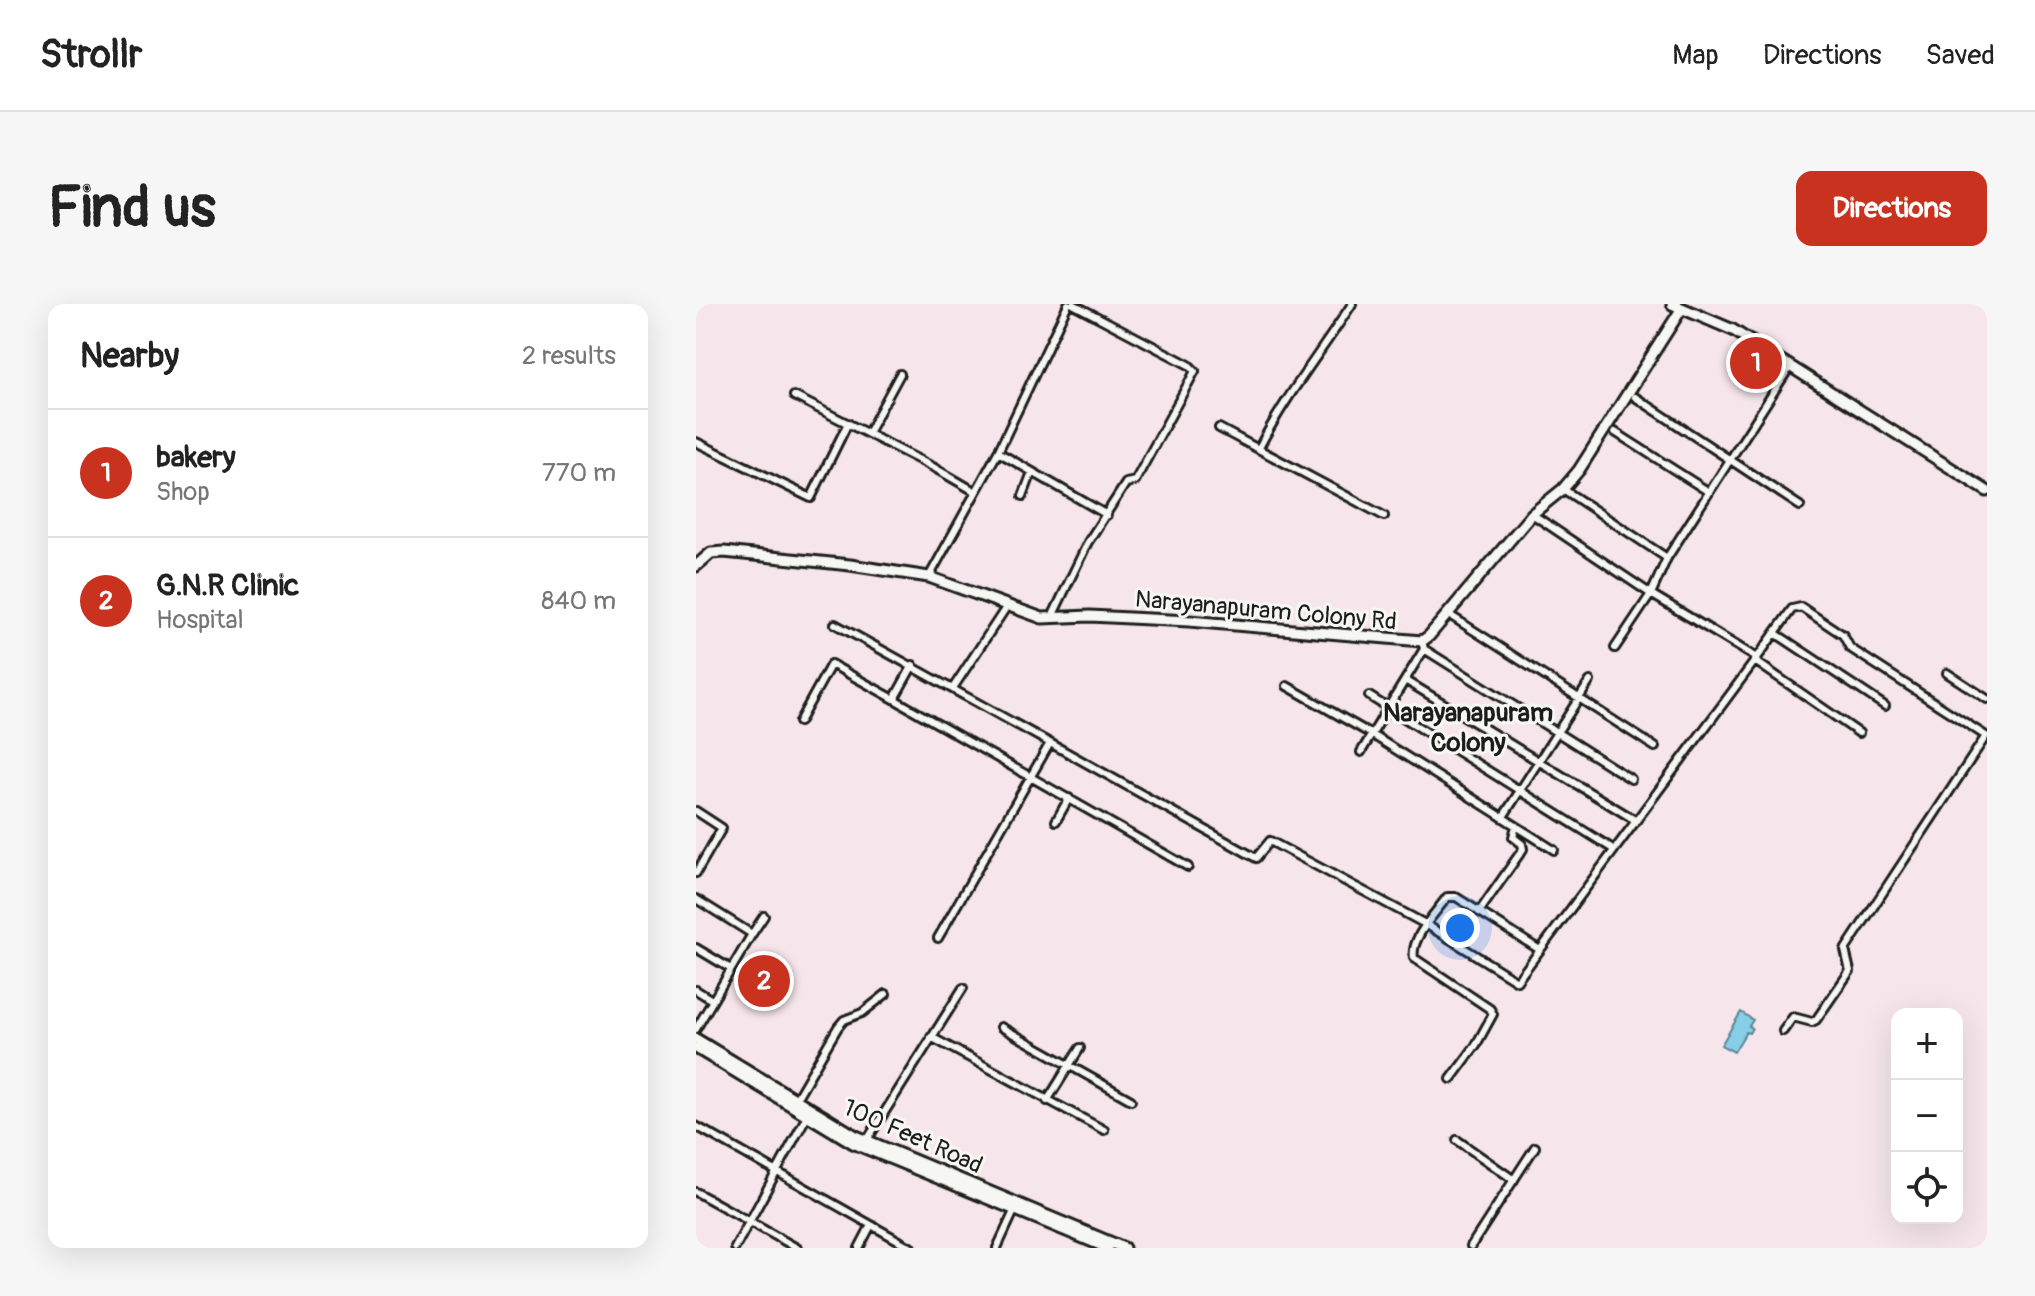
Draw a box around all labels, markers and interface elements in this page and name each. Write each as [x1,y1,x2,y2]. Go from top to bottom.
text: Strollr [40,31,142,79]
text: Map [1672,38,1719,73]
text: Directions [1763,38,1882,73]
text: Saved [1926,38,1995,73]
button: Directions [1796,171,1987,246]
text: Find us [48,174,216,243]
pin: 1 [1730,333,1782,393]
text: Nearby [80,335,179,378]
text: 2 results [522,340,616,372]
text: bakery [156,439,236,476]
text: 1 [101,457,111,489]
text: 770 m [542,457,616,489]
text: Shop [156,476,210,508]
text: G.N.R Clinic [156,567,299,604]
text: 2 [99,585,113,617]
text: 840 m [541,585,616,617]
street label: Narayanapuram Colony Rd [1134,585,1398,636]
text: Hospital [156,604,244,636]
district label: Narayanapuram Colony [1383,697,1553,759]
your location [1440,908,1480,948]
pin: 2 [738,951,790,1011]
map controls [1891,1008,1963,1224]
button: + [1891,1008,1963,1080]
button: − [1891,1080,1963,1152]
street label: 100 Feet Road [839,1093,987,1180]
button: locate [1891,1152,1963,1224]

